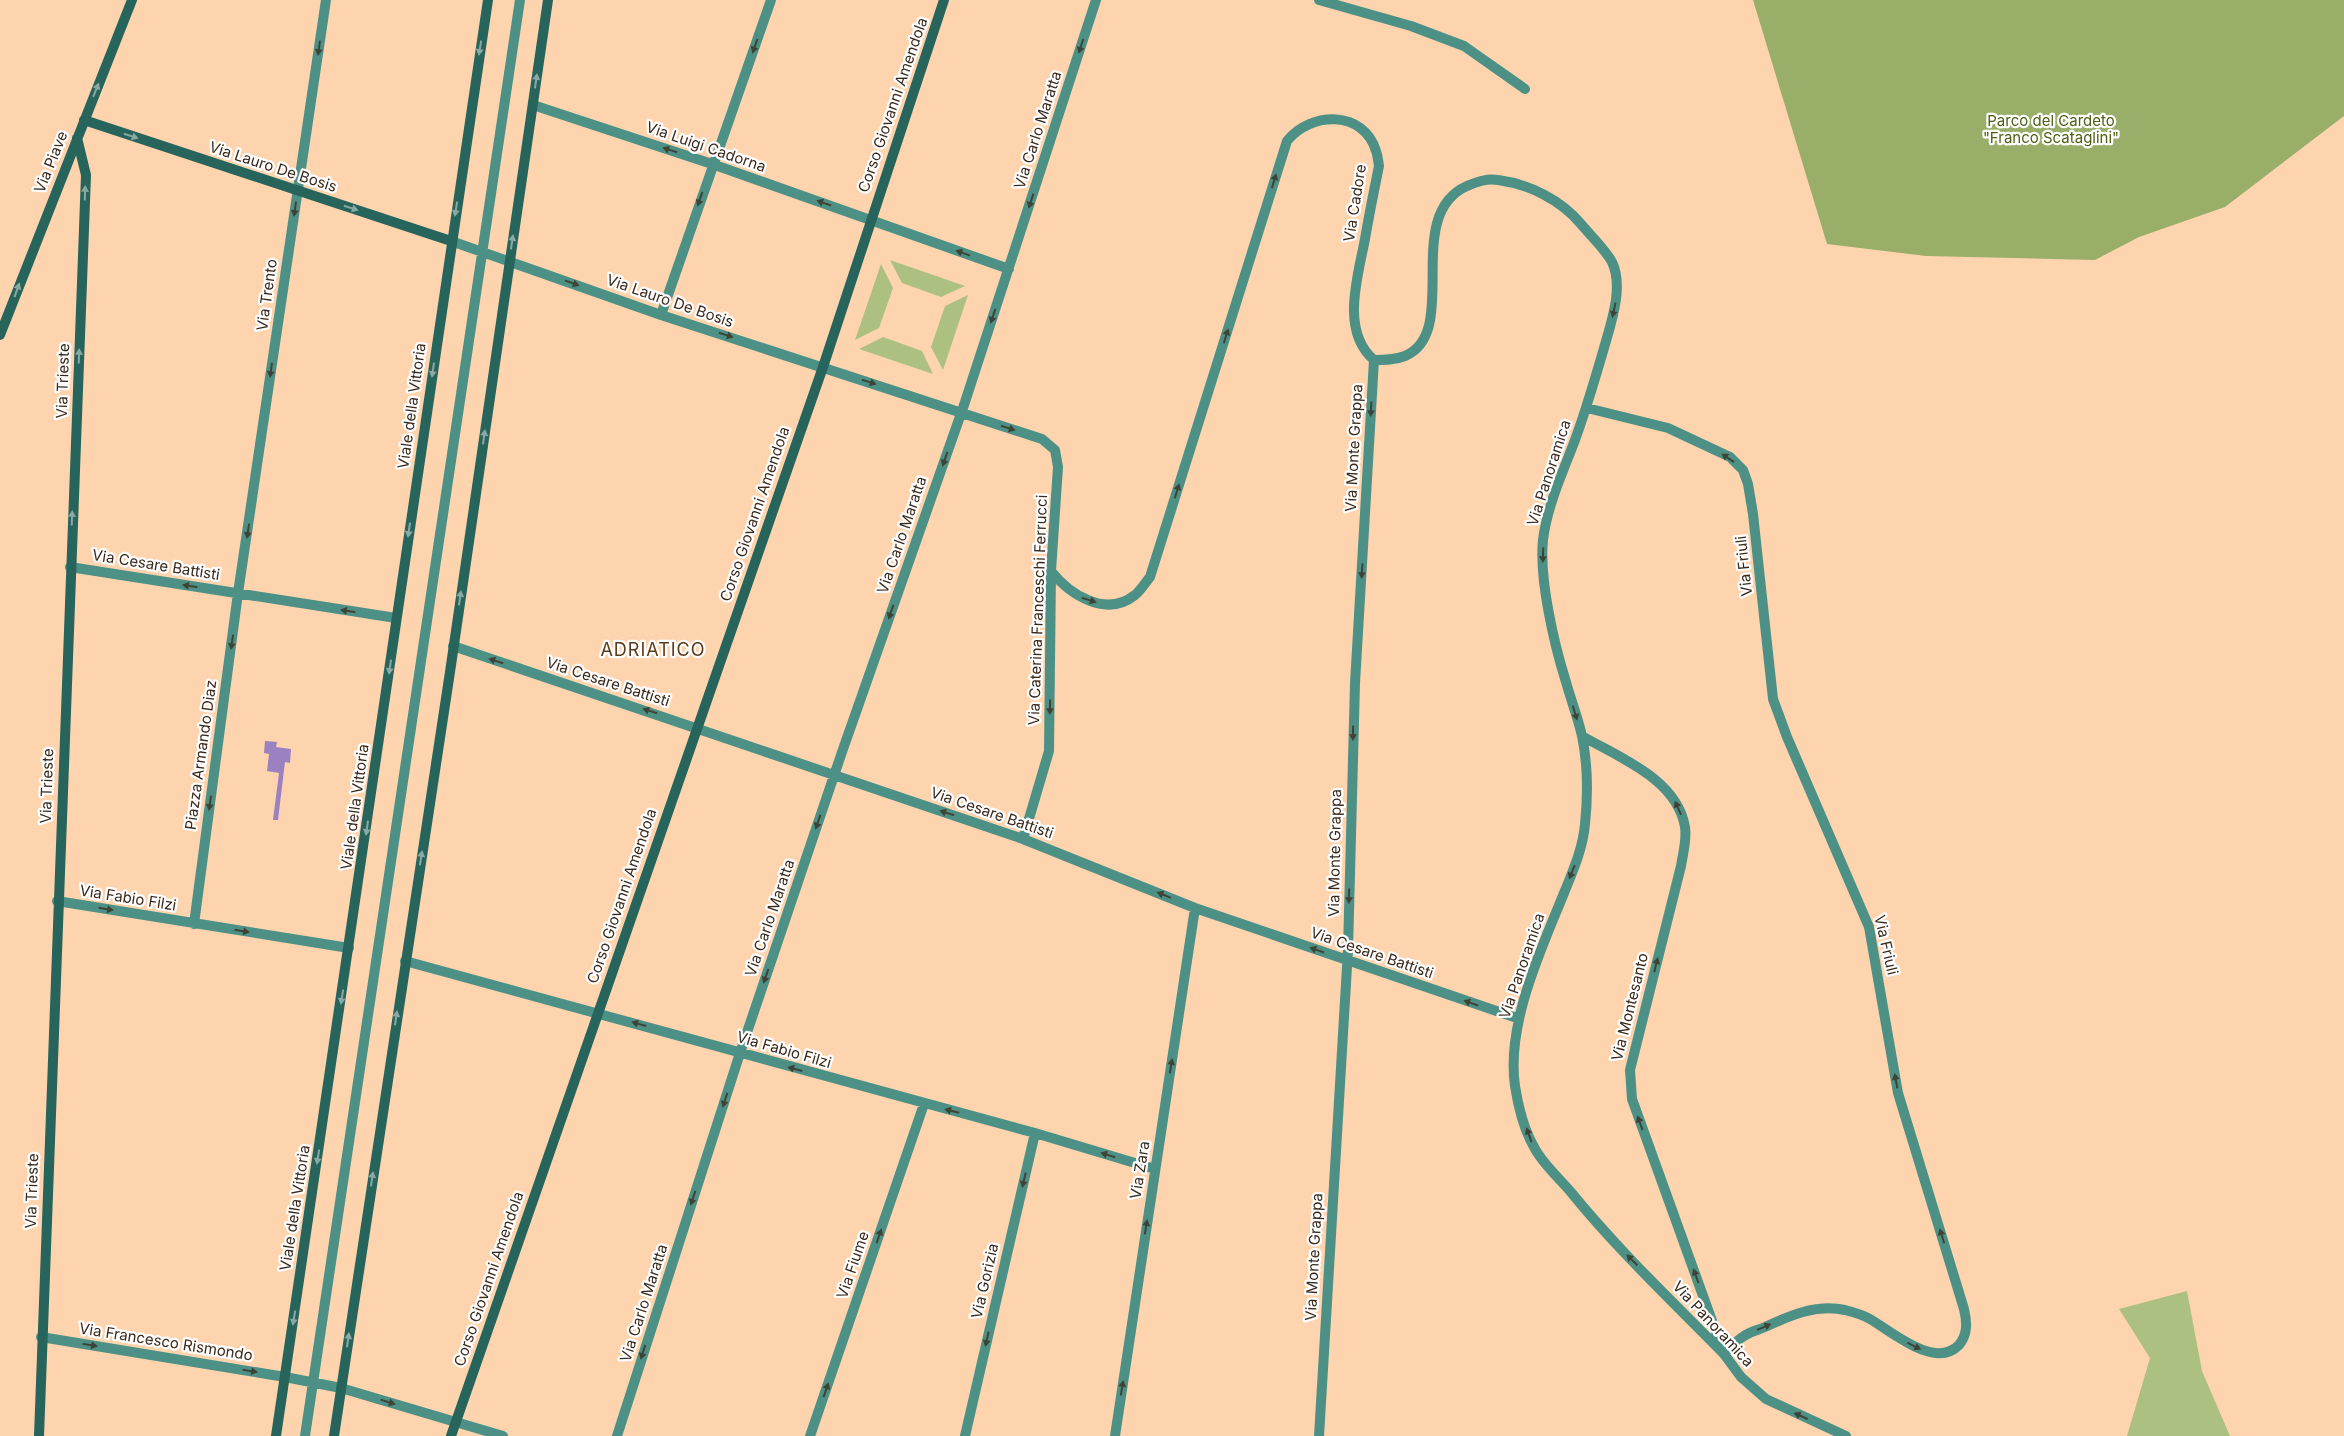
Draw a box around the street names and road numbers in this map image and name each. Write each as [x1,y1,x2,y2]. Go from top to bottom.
street label: Corso Giovanni Amendola [854,15,931,195]
street label: Via Carlo Maratta [1010,69,1066,191]
street label: Via Luigi Cadorna [644,117,769,176]
street label: Via Piave [30,128,72,195]
street label: Via Lauro De Bosis [207,137,339,196]
street label: Via Cadore [1339,163,1370,243]
street label: Via Trento [252,258,281,332]
street label: Via Lauro De Bosis [604,270,736,331]
street label: Viale della Vittoria [393,342,430,470]
street label: Via Trieste [52,343,73,419]
street label: Via Monte Grappa [1341,384,1366,512]
street label: Via Panoramica [1522,417,1575,528]
street label: Corso Giovanni Amendola [716,424,793,604]
street label: Via Carlo Maratta [873,474,930,596]
street label: Via Caterina Franceschi Ferrucci [1024,494,1051,726]
street label: Via Friuli [1731,535,1756,597]
street label: Via Cesare Battisti [91,545,221,584]
street label: Via Cesare Battisti [544,653,672,710]
street label: Piazza Armando Diaz [181,679,220,831]
street label: Viale della Vittoria [336,743,373,871]
street label: Via Trieste [36,748,57,824]
street label: Via Cesare Battisti [928,783,1056,842]
street label: Via Monte Grappa [1324,789,1345,917]
street label: Corso Giovanni Amendola [583,806,660,986]
street label: Via Carlo Maratta [741,857,798,979]
street label: Via Fabio Filzi [78,880,178,915]
street label: Via Panoramica [1495,911,1548,1021]
street label: Via Friuli [1870,913,1903,977]
street label: Via Cesare Battisti [1308,923,1436,982]
street label: Via Montesanto [1607,951,1652,1063]
street label: Via Fabio Filzi [735,1027,834,1072]
street label: Via Zara [1126,1140,1153,1200]
street label: Viale della Vittoria [275,1144,314,1272]
street label: Via Trieste [21,1153,42,1229]
street label: Corso Giovanni Amendola [450,1189,527,1369]
street label: Via Monte Grappa [1301,1193,1326,1321]
street label: Via Fiume [832,1229,873,1301]
street label: Via Gorizia [967,1241,1002,1320]
street label: Via Carlo Maratta [616,1242,672,1364]
street label: Via Panoramica [1669,1277,1758,1371]
street label: Via Francesco Rismondo [78,1318,254,1365]

